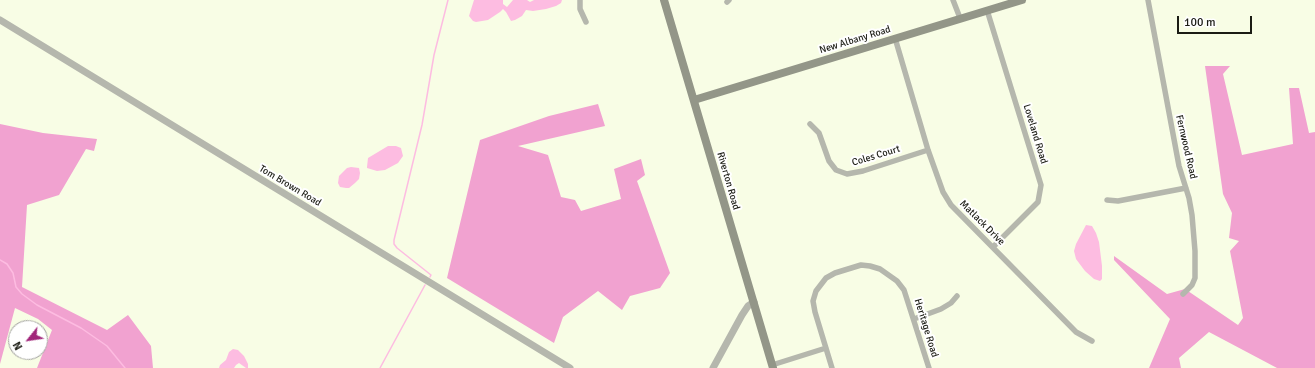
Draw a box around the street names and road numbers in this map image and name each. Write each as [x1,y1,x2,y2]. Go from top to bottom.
street label: New Albany Road [818,23,892,57]
street label: Loveland Road [1020,103,1050,165]
street label: Fernwood Road [1173,114,1199,180]
street label: Coles Court [851,143,901,169]
street label: Riverton Road [714,151,742,211]
street label: Tom Brown Road [257,163,323,209]
street label: Matlack Drive [957,198,1007,248]
street label: Heritage Road [911,297,941,359]

